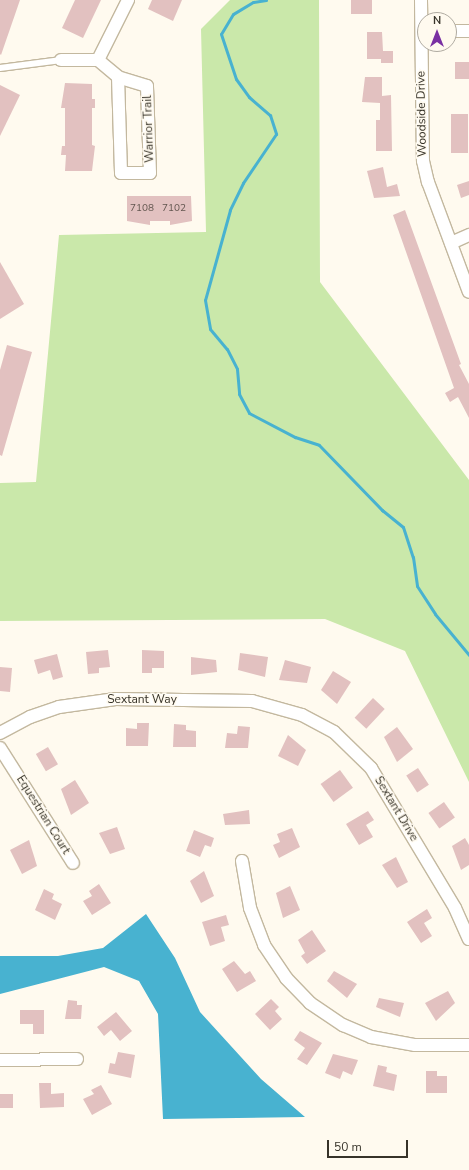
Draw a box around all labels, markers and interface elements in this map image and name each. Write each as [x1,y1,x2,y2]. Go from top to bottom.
north arrow [417,12,457,52]
text: N [433,13,441,28]
street label: Woodside Drive [414,71,430,157]
street label: Warrior Trail [141,95,157,163]
house number: 7108 [130,203,154,215]
house number: 7102 [162,203,186,215]
street label: Sextant Way [107,693,177,707]
street label: Equestrian Court [13,773,73,857]
street label: Sextant Drive [371,774,421,844]
scale bar [329,1132,410,1158]
text: 50 m [334,1139,362,1155]

